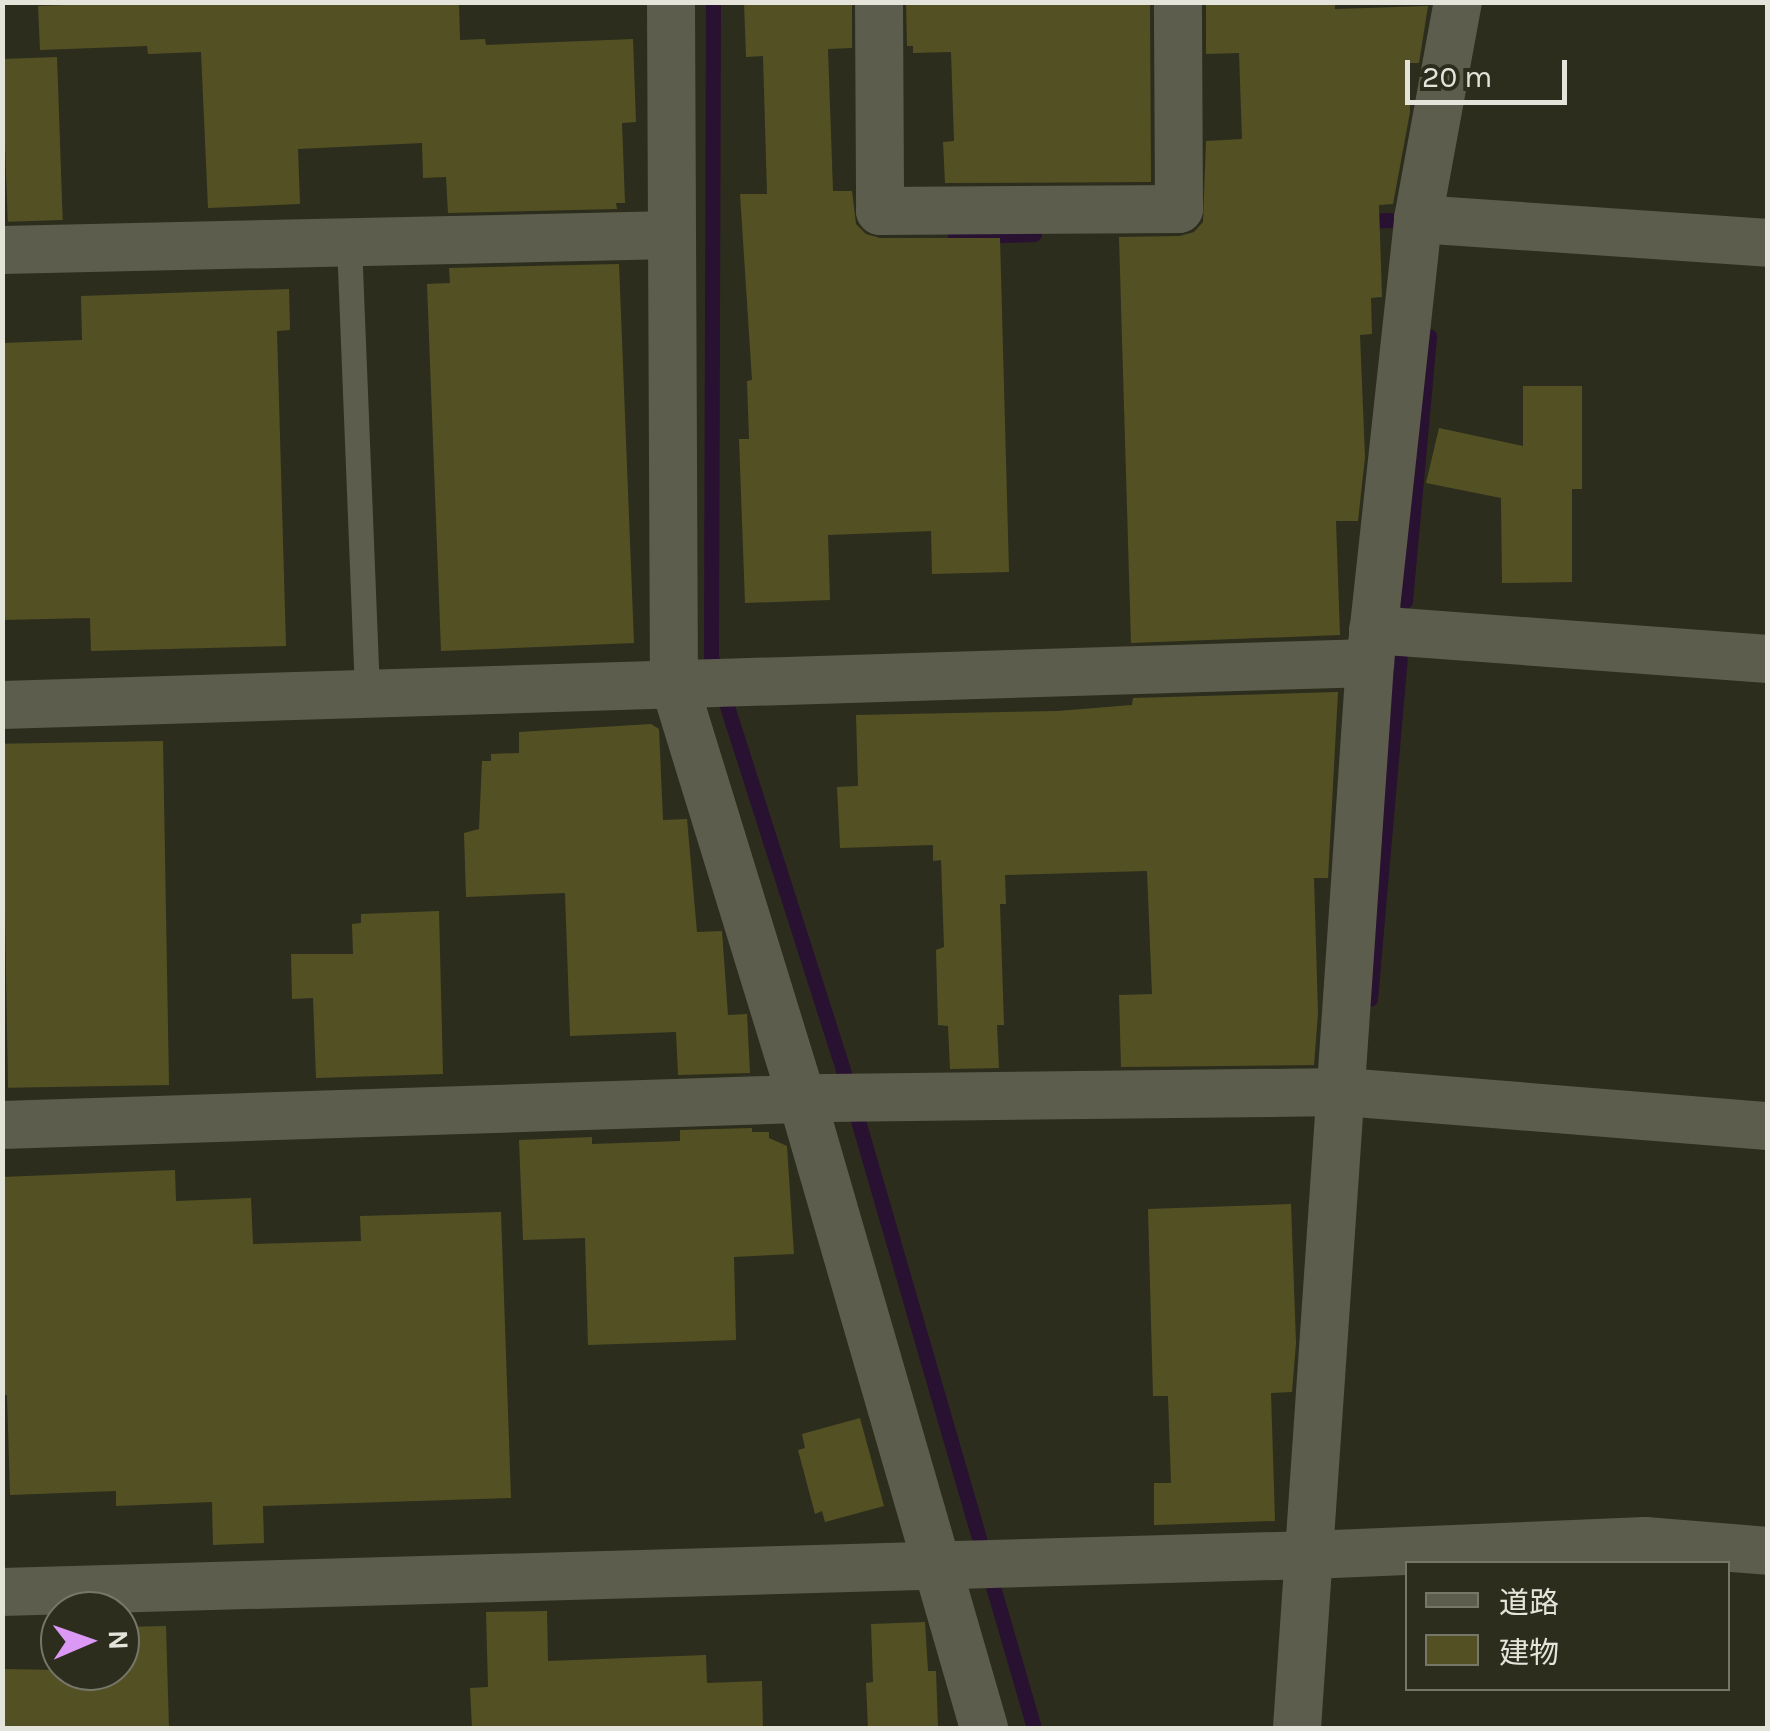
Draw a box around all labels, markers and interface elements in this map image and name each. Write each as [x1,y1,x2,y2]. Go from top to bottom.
scale bar [1410,40,1572,102]
text: 20 m [1422,59,1492,95]
legend [1405,1561,1730,1691]
text: 道路 [1499,1585,1559,1621]
north arrow [40,1591,140,1691]
text: N [102,1629,135,1651]
text: 建物 [1499,1635,1559,1671]

